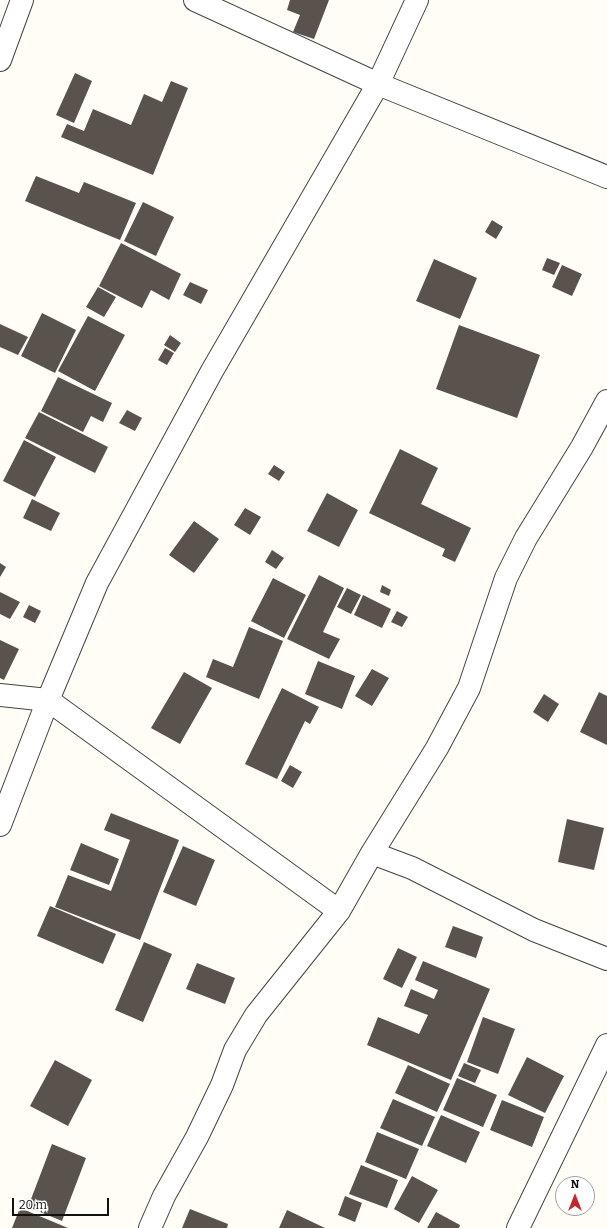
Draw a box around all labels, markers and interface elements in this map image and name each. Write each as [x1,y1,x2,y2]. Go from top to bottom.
north arrow [555,1176,595,1216]
text: N [571,1178,579,1191]
scale bar [14,1190,111,1216]
text: 20 m [19,1198,47,1212]

